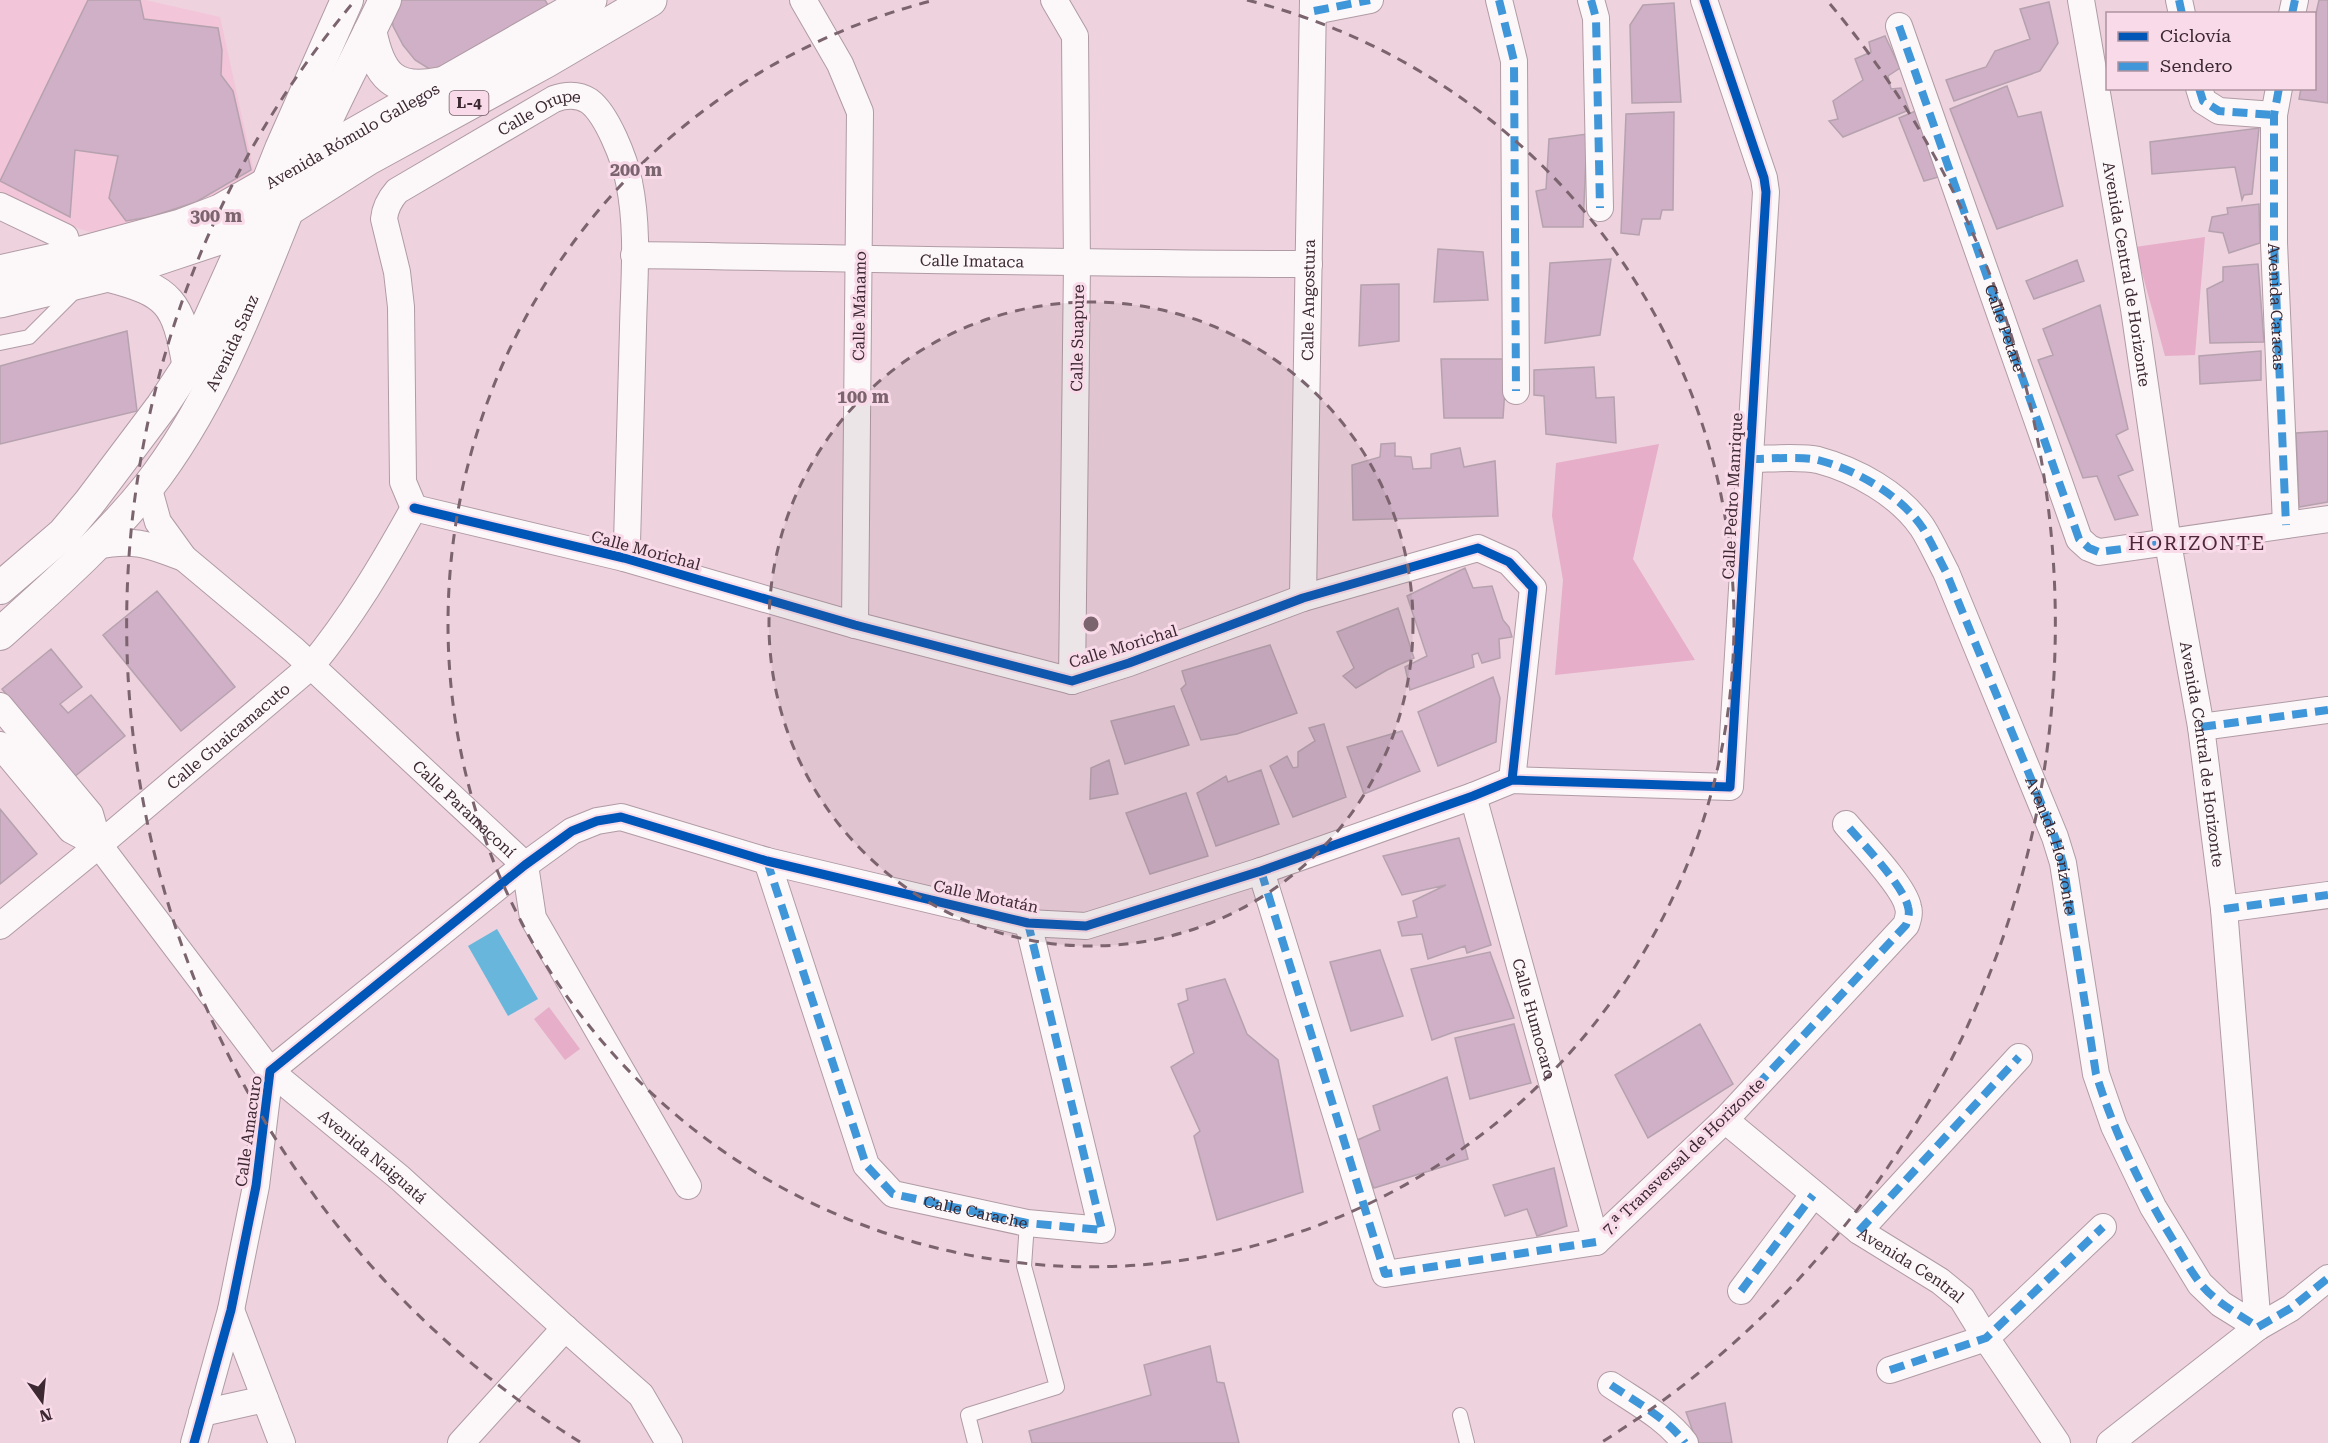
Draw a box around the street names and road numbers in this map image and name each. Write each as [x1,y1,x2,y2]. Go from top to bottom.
street label: Avenida Rómulo Gallegos [262,79,443,193]
street label: Calle Orupe [494,87,583,140]
road number: L-4 [450,91,488,115]
street label: Avenida Central de Horizonte [2099,160,2154,388]
street label: Calle Angostura [1298,239,1319,361]
street label: Avenida Caracas [2264,243,2288,371]
street label: Calle Mánamo [849,251,870,361]
street label: Calle Imataca [920,251,1024,271]
street label: Calle Petare [1980,282,2029,375]
street label: Calle Suapure [1067,284,1088,392]
street label: Avenida Sanz [202,292,262,394]
street label: Calle Pedro Manrique [1719,412,1746,580]
street label: Calle Morichal [589,527,703,574]
street label: Calle Morichal [1067,621,1180,672]
street label: Avenida Central de Horizonte [2176,640,2228,868]
street label: Calle Guaicamacuto [163,679,294,794]
street label: Calle Paramaconí [409,756,520,862]
street label: Avenida Horizonte [2021,774,2080,916]
street label: Calle Motatán [932,876,1040,917]
street label: Calle Humocaro [1508,956,1560,1082]
street label: Calle Amacuro [231,1074,266,1188]
street label: 7.ª Transversal de Horizonte [1598,1074,1768,1239]
street label: Avenida Naiguatá [315,1106,431,1208]
street label: Calle Carache [922,1192,1030,1233]
street label: Avenida Central [1854,1223,1968,1307]

